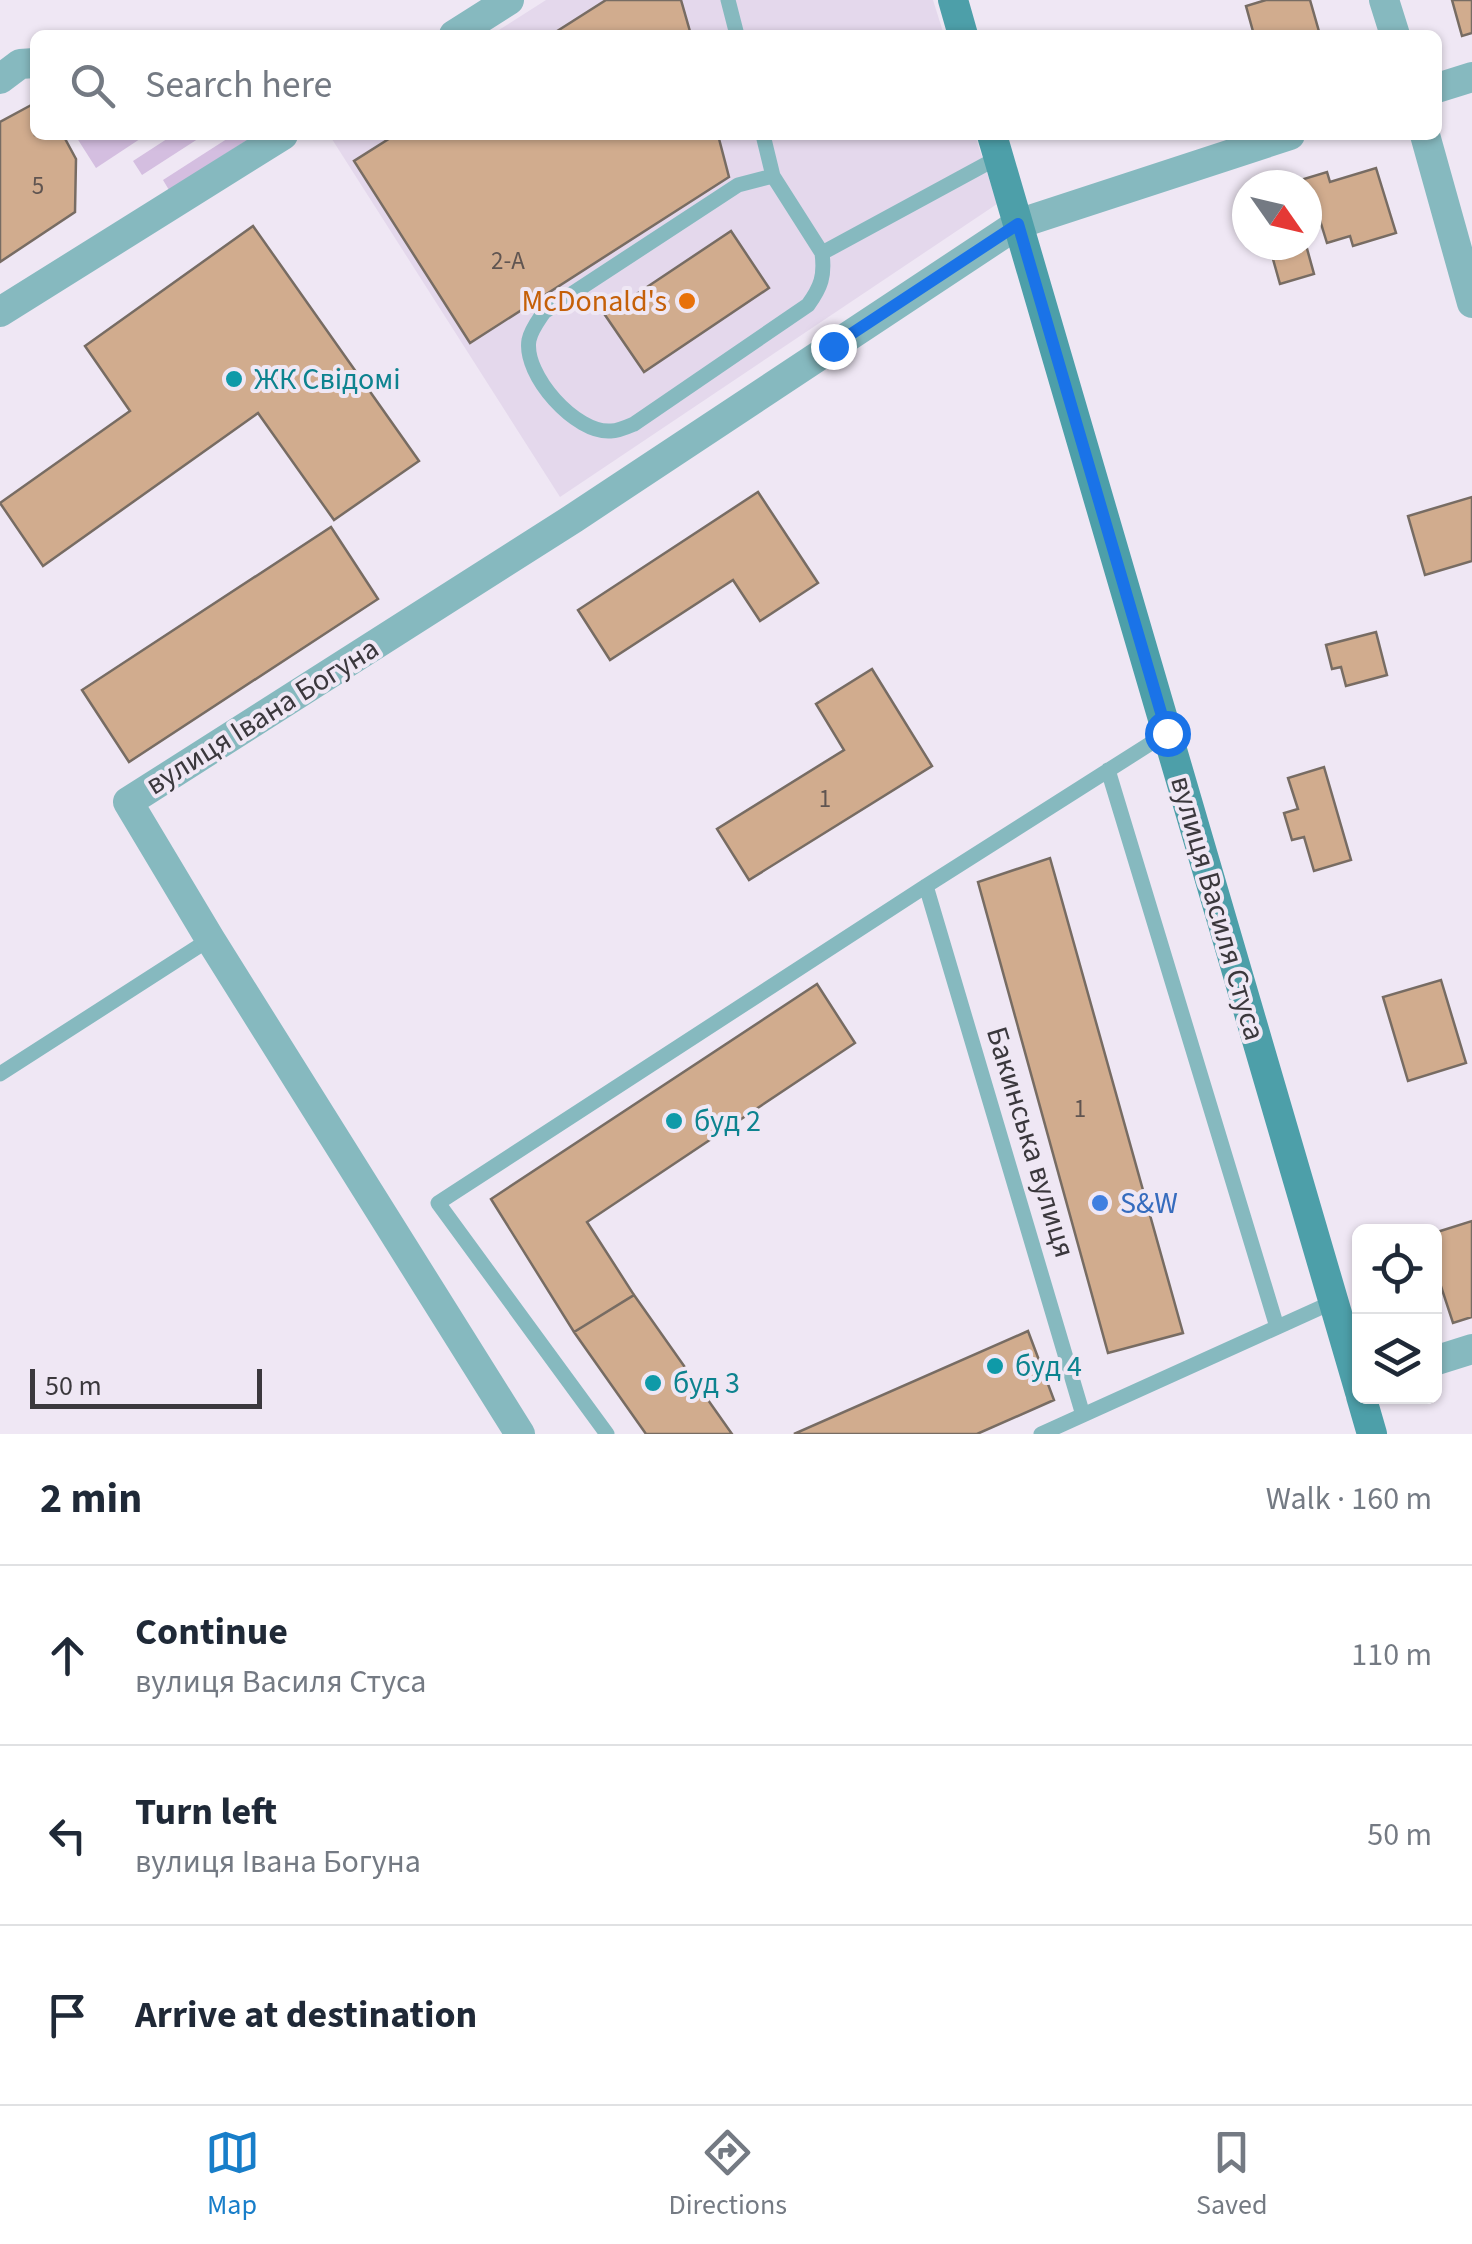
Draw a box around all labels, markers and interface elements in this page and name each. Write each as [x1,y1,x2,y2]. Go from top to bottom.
search box [30,30,1442,140]
icon: search [65,58,120,113]
text: Search here [145,58,332,112]
house number: 5 [32,168,44,204]
north arrow [1232,170,1322,260]
house number: 2-А [491,243,525,279]
place label: McDonald's [522,280,667,323]
marker: McDonald's [676,290,698,312]
route end [811,324,857,370]
place label: ЖК Свідомі [254,358,401,401]
marker: ЖК Свідомі [223,368,245,390]
street label: вулиця Івана Богуна [137,627,387,806]
route start [1145,711,1191,757]
street label: вулиця Василя Стуса [1159,771,1276,1045]
house number: 1 [819,781,831,817]
street label: Бакинська вулиця [975,1021,1086,1263]
house number: 1 [1074,1091,1086,1127]
place label: буд 2 [694,1100,761,1143]
marker: буд 2 [663,1110,685,1132]
place label: S&W [1120,1182,1178,1225]
marker: S&W [1089,1192,1111,1214]
map controls [1352,1224,1442,1404]
button: locate [1352,1224,1442,1314]
button: layers [1352,1314,1442,1404]
place label: буд 4 [1015,1345,1082,1388]
marker: буд 4 [984,1355,1006,1377]
place label: буд 3 [673,1362,740,1405]
scale bar [30,1364,262,1408]
text: 50 m [45,1366,102,1406]
marker: буд 3 [642,1372,664,1394]
text: 2 min [40,1469,142,1529]
text: Walk · 160 m [1266,1476,1432,1522]
text: Continue [135,1605,288,1659]
icon: ahead [40,1628,95,1683]
text: 110 m [1351,1632,1432,1678]
text: вулиця Василя Стуса [135,1659,427,1705]
text: Turn left [135,1785,277,1839]
icon: left [40,1808,95,1863]
text: 50 m [1367,1812,1432,1858]
text: вулиця Івана Богуна [135,1839,421,1885]
icon: arrive [40,1988,95,2043]
text: Arrive at destination [135,1988,477,2042]
tab: Map [205,2125,260,2225]
tab: Directions [669,2125,787,2225]
tab: Saved [1196,2125,1267,2225]

